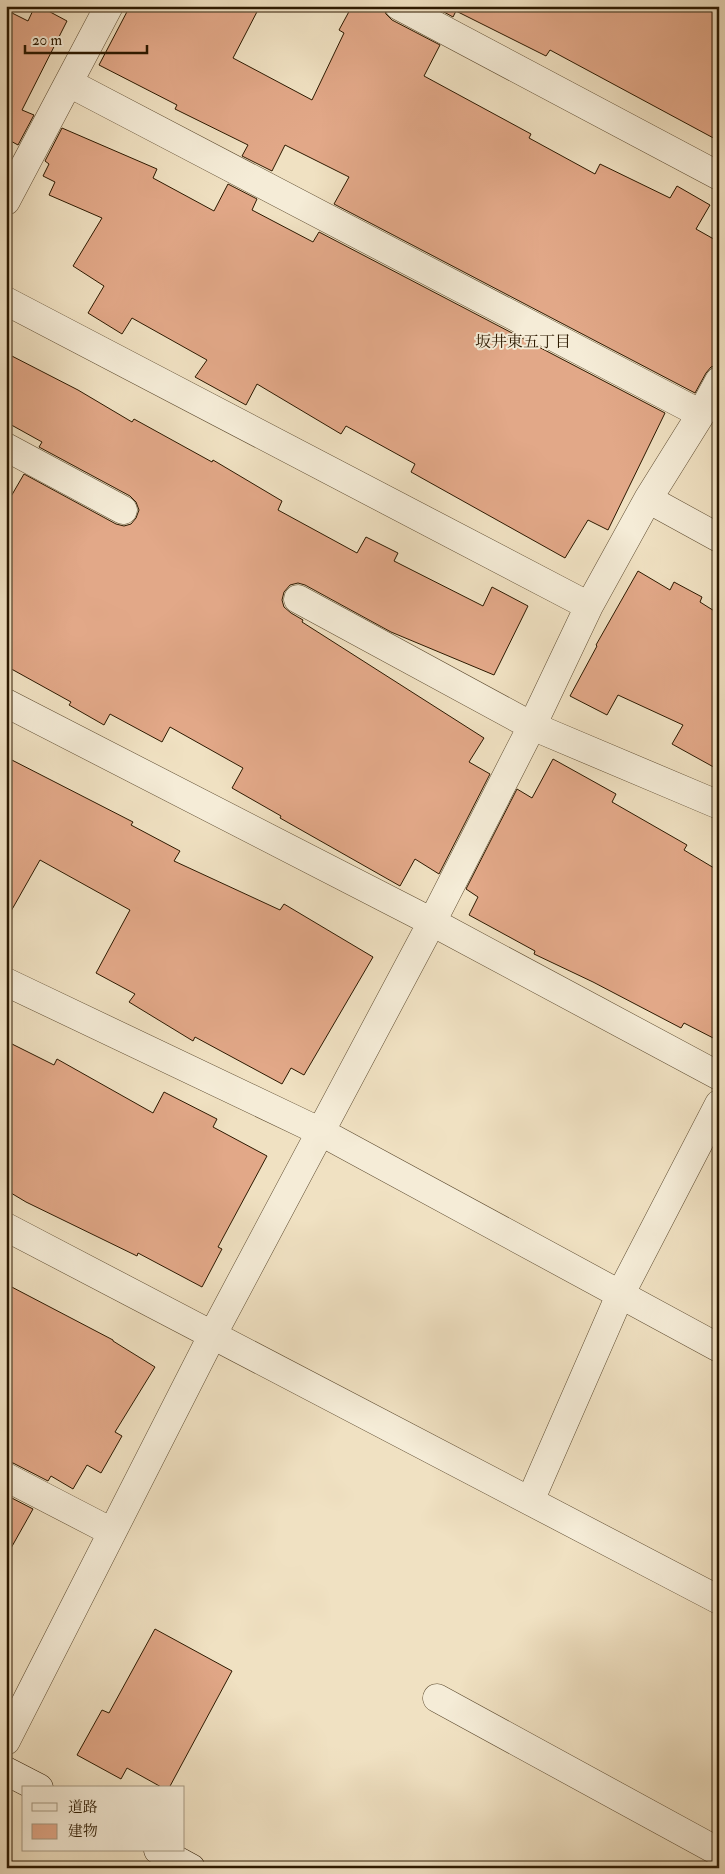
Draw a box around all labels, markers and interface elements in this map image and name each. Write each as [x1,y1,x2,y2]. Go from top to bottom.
scale bar [25,22,148,54]
text: 20 m [32,31,62,50]
district label: 坂井東五丁目 [475,332,571,352]
legend [22,1786,185,1852]
text: 道路 [68,1798,98,1817]
text: 建物 [68,1822,98,1841]

